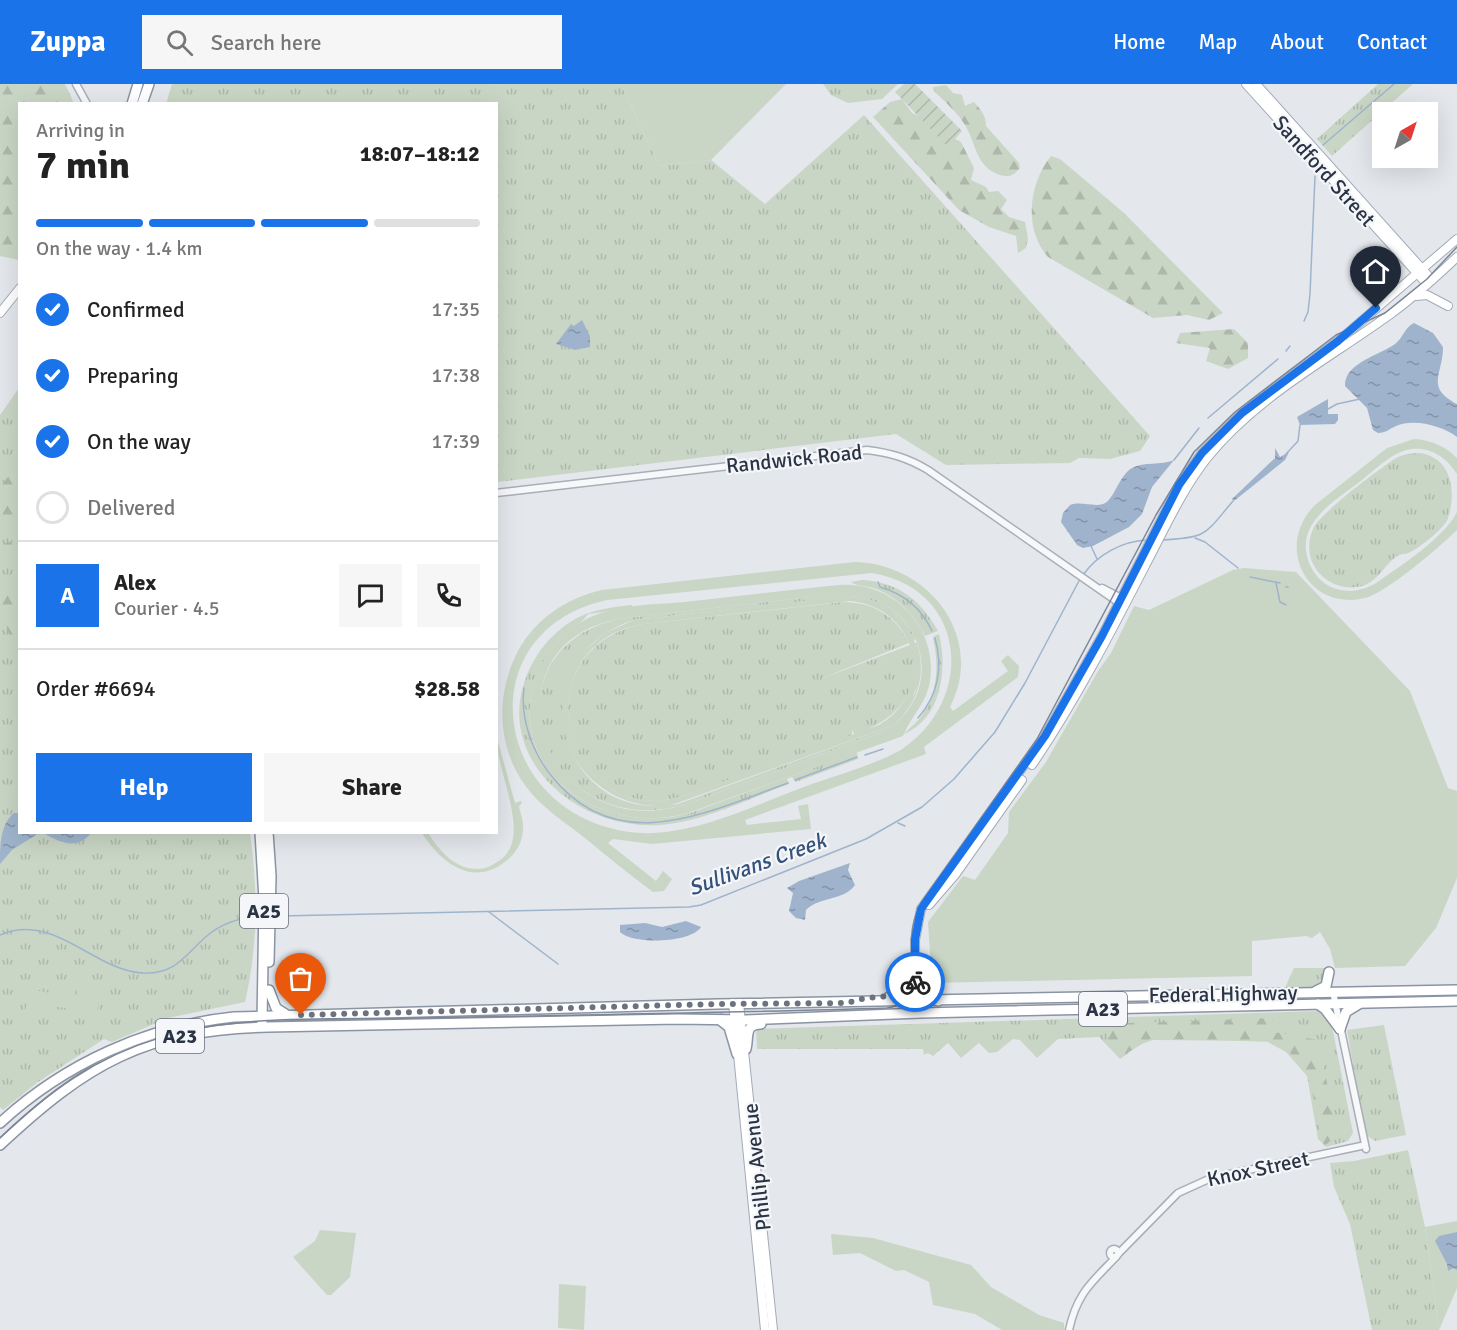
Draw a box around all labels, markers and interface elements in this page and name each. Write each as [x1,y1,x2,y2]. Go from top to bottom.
search box [142,15,562,69]
text: Zuppa [30,25,106,59]
icon: search [163,26,196,59]
text: Search here [211,29,322,56]
text: Home [1113,29,1166,55]
text: Map [1199,29,1237,55]
text: About [1270,29,1324,55]
text: Contact [1357,29,1427,55]
north arrow [1372,102,1438,168]
map controls [1372,102,1438,168]
street label: Sandford Street [1267,110,1381,232]
text: Arriving in [36,118,125,143]
text: 18:07–18:12 [360,140,480,167]
text: 7 min [36,141,130,189]
text: On the way · 1.4 km [36,236,202,261]
pin [1350,246,1401,308]
icon: home [1359,255,1392,288]
icon: check [36,293,69,326]
text: Confirmed [87,296,185,323]
text: 17:35 [431,297,480,322]
icon: check [36,359,69,392]
text: Preparing [87,362,179,389]
text: 17:38 [431,363,480,388]
icon: check [36,425,69,458]
text: On the way [87,428,191,455]
text: 17:39 [431,429,480,454]
street label: Randwick Road [725,439,863,479]
text: Delivered [87,494,175,521]
button: chat [339,564,402,627]
button: phone [417,564,480,627]
text: Alex [114,569,156,596]
text: A [60,582,75,609]
text: Courier · 4.5 [114,596,220,621]
text: Order #6694 [36,675,156,702]
text: $28.58 [414,675,480,702]
button: Help [36,753,252,822]
button: Share [264,753,480,822]
water label: Sullivans Creek [685,826,831,901]
road number: A25 [240,894,288,928]
courier [885,952,945,1012]
pin [275,953,326,1015]
icon: bag [284,962,317,995]
icon: bike [899,966,932,999]
street label: Federal Highway [1148,980,1298,1008]
road number: A23 [1079,992,1127,1026]
road number: A23 [156,1019,204,1053]
street label: Phillip Avenue [737,1102,777,1232]
street label: Knox Street [1205,1146,1311,1192]

